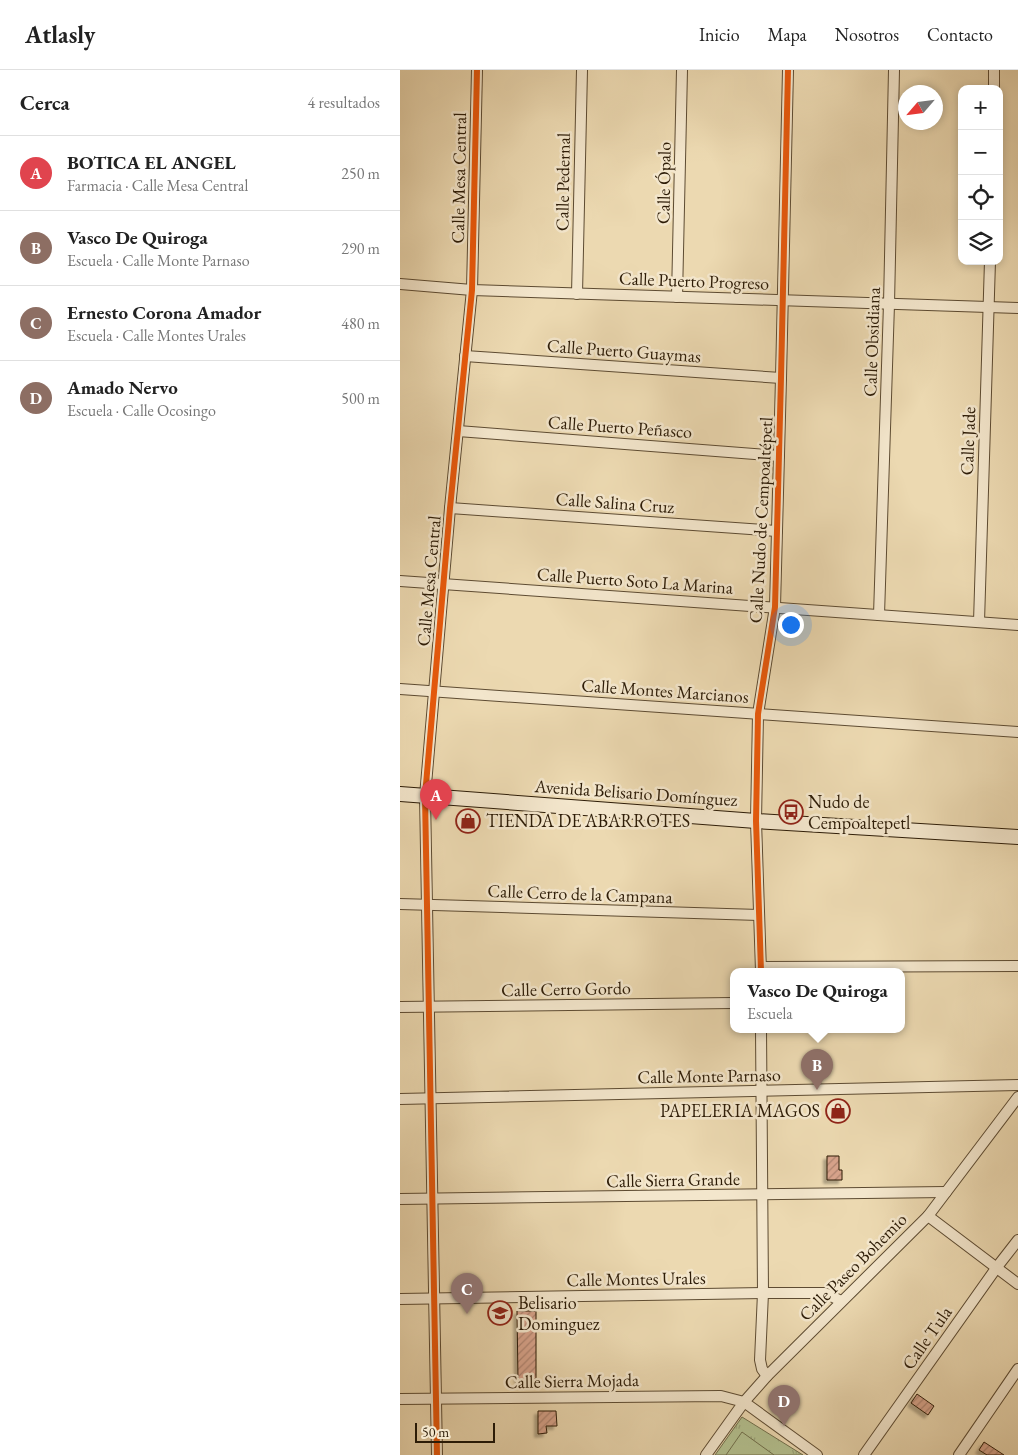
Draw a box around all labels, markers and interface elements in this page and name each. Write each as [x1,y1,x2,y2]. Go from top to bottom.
text: Atlasly [25,19,95,50]
text: Inicio [699,23,740,46]
text: Mapa [768,23,807,46]
text: Nosotros [835,23,899,46]
text: Contacto [927,23,993,46]
north arrow [898,85,943,130]
map controls [958,85,1003,265]
button: + [958,85,1003,130]
text: Cerca [20,89,70,116]
text: 4 resultados [308,92,380,113]
street label: Calle Mesa Central [446,112,471,244]
button: − [958,130,1003,175]
street label: Calle Pedernal [550,133,575,231]
street label: Calle Ópalo [651,142,676,224]
text: BOTICA EL ANGEL [67,150,236,175]
text: A [30,163,42,184]
text: 250 m [341,163,380,184]
text: Farmacia · Calle Mesa Central [67,175,248,196]
button: locate [958,175,1003,220]
button: layers [958,220,1003,265]
text: Vasco De Quiroga [67,225,208,250]
text: B [31,238,41,259]
text: 290 m [341,238,380,259]
text: Escuela · Calle Monte Parnaso [67,250,250,271]
street label: Calle Puerto Progreso [619,266,770,295]
street label: Calle Obsidiana [858,286,885,397]
text: Ernesto Corona Amador [67,300,261,325]
text: C [30,313,42,334]
text: 480 m [341,313,380,334]
text: Escuela · Calle Montes Urales [67,325,246,346]
street label: Calle Puerto Guaymas [546,334,702,367]
text: Amado Nervo [67,375,178,400]
text: D [30,388,42,409]
text: 500 m [341,388,380,409]
text: Escuela · Calle Ocosingo [67,400,216,421]
street label: Calle Jade [955,406,980,476]
street label: Calle Puerto Peñasco [547,410,693,443]
street label: Calle Nudo de Cempoaltépetl [744,416,777,624]
street label: Calle Salina Cruz [555,487,675,518]
street label: Calle Mesa Central [411,515,446,647]
street label: Calle Puerto Soto La Marina [536,562,735,599]
your location [778,612,804,638]
street label: Calle Montes Marcianos [581,673,750,708]
street label: Avenida Belisario Domínguez [533,774,738,811]
pin: A [420,779,452,820]
place label: Nudo de Cempoaltepetl [808,790,910,834]
bus stop icon: Nudo de Cempoaltepetl [778,799,804,825]
shop icon: TIENDA DE ABARROTES [455,808,481,834]
place label: TIENDA DE ABARROTES [486,809,690,832]
street label: Calle Cerro de la Campana [487,879,674,908]
popup [730,968,905,1033]
street label: Calle Cerro Gordo [501,976,631,1001]
text: Vasco De Quiroga [747,978,888,1003]
text: Escuela [747,1003,793,1024]
pin: B [801,1049,833,1090]
street label: Calle Monte Parnaso [637,1063,781,1088]
shop icon: PAPELERIA MAGOS [825,1098,851,1124]
place label: PAPELERIA MAGOS [660,1099,820,1122]
street label: Calle Sierra Grande [606,1167,740,1192]
street label: Calle Paseo Bohemio [794,1208,912,1325]
street label: Calle Montes Urales [566,1266,706,1291]
pin: C [451,1273,483,1314]
place label: Belisario Dominguez [518,1291,600,1335]
school or university icon: Belisario Dominguez [487,1300,513,1326]
street label: Calle Tula [896,1301,957,1374]
street label: Calle Sierra Mojada [505,1368,640,1393]
pin: D [768,1385,800,1426]
scale bar [415,1420,495,1443]
text: 50 m [422,1423,449,1441]

